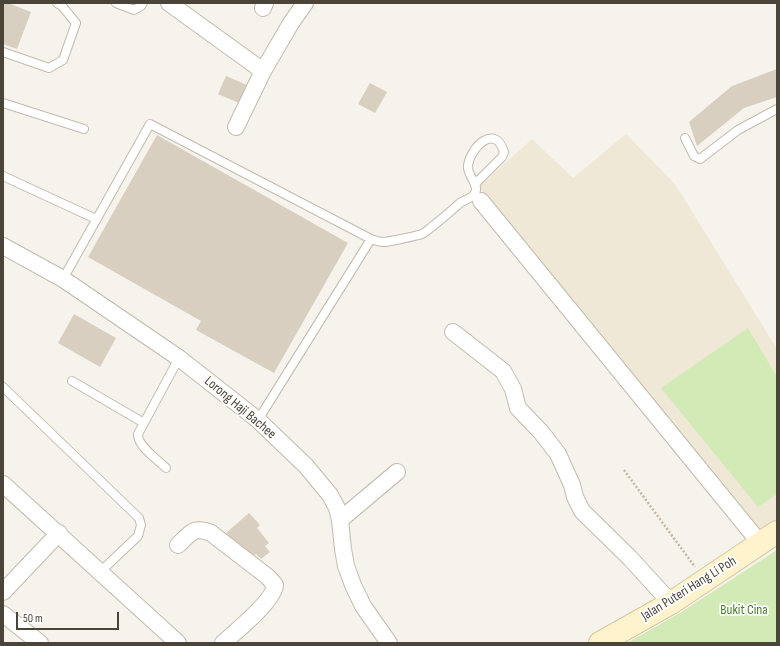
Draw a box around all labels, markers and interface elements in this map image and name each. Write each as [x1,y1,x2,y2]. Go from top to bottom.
street label: Lorong Haji Bachee [201,373,279,443]
street label: Jalan Puteri Hang Li Poh [638,553,740,625]
park label: Bukit Cina [720,602,768,618]
scale bar [18,604,121,630]
text: 50 m [23,611,43,626]

